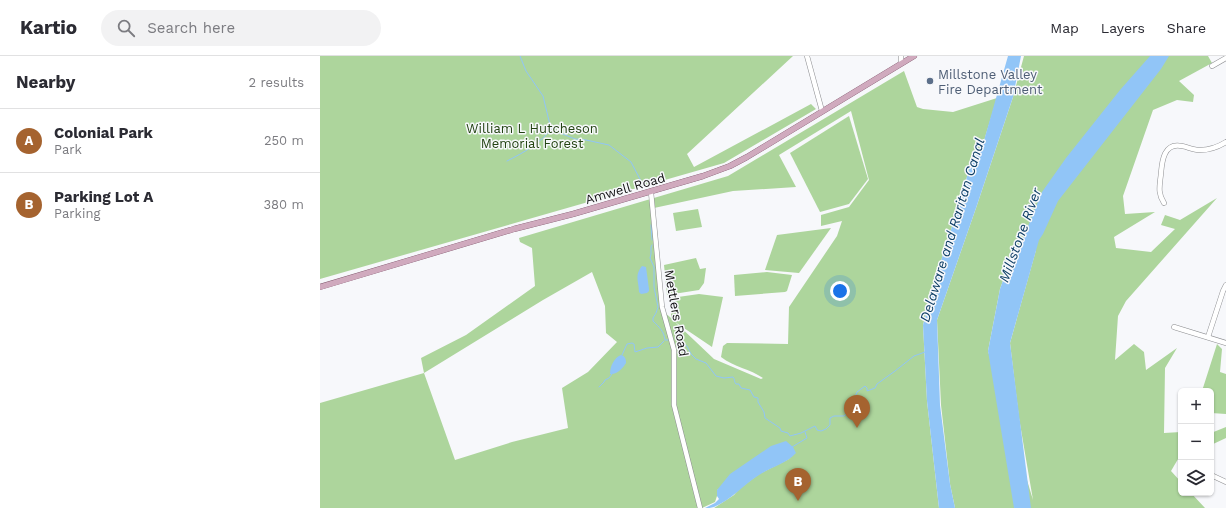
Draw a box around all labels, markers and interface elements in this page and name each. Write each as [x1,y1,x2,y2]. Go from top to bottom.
search box [101,10,381,46]
text: Kartio [20,16,77,39]
icon: search [115,17,137,39]
text: Search here [147,19,235,37]
text: Map [1050,20,1079,36]
text: Layers [1101,20,1145,36]
text: Share [1167,20,1206,36]
place label: Millstone Valley Fire Department [938,67,1043,97]
text: Nearby [16,72,75,92]
text: 2 results [249,75,304,90]
marker: Millstone Valley Fire Department [925,76,935,86]
park label: William L Hutcheson Memorial Forest [466,121,598,151]
text: Colonial Park [54,124,153,142]
text: A [25,133,33,148]
text: 250 m [264,133,304,148]
water label: Delaware and Raritan Canal [916,136,988,324]
text: Park [54,142,82,157]
street label: Amwell Road [583,170,667,207]
water label: Millstone River [996,185,1045,284]
text: Parking Lot A [54,188,153,206]
text: B [25,197,33,212]
text: 380 m [264,197,304,212]
text: Parking [54,206,100,221]
street label: Mettlers Road [661,268,692,358]
your location [830,281,850,301]
map controls [1178,388,1214,496]
button: + [1178,388,1214,424]
pin: A [844,395,870,428]
button: − [1178,424,1214,460]
button: layers [1178,460,1214,496]
pin: B [785,468,811,501]

